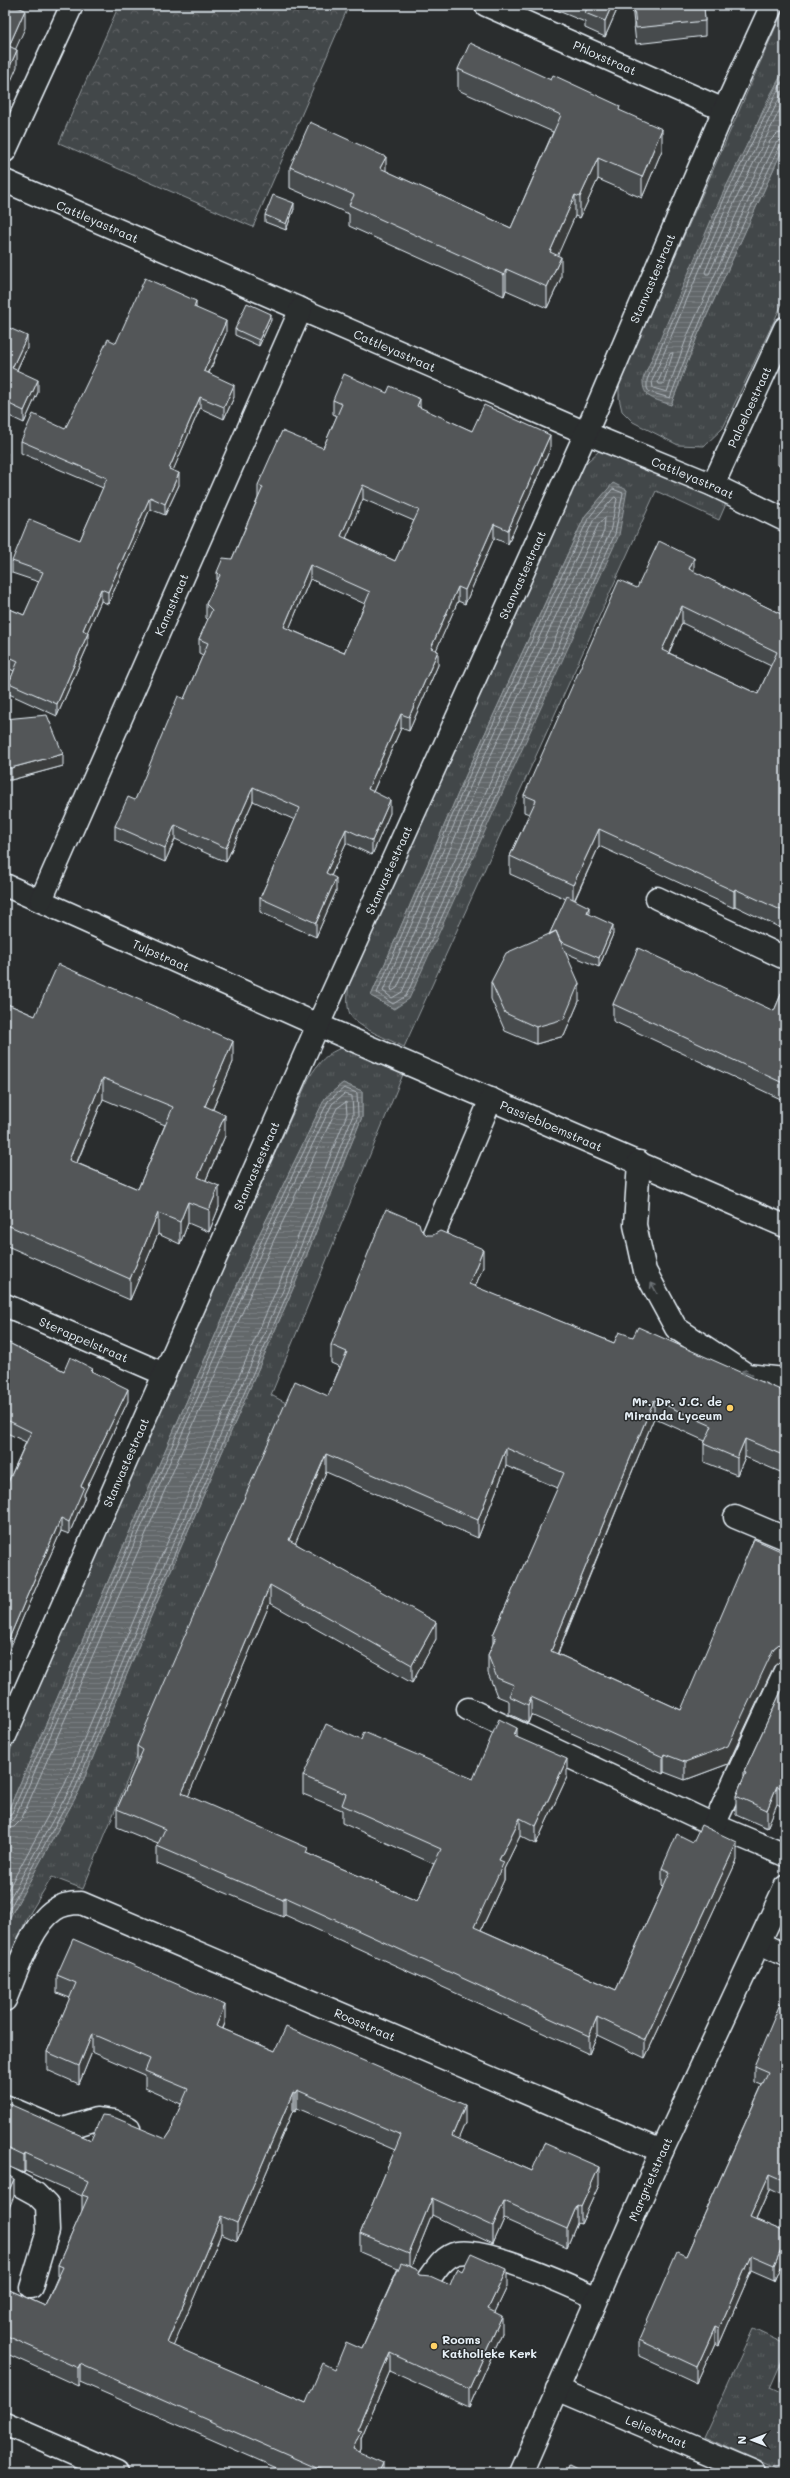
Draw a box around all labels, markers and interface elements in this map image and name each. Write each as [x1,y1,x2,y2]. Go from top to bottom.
street label: Phloxstraat [571,36,639,78]
street label: Cattleyastraat [54,196,141,246]
street label: Stanvastestraat [626,231,678,326]
street label: Cattleyastraat [351,325,439,375]
street label: Paloeloestraat [723,364,774,450]
street label: Cattleyastraat [649,453,737,502]
street label: Stanvastestraat [495,528,549,622]
street label: Kanastraat [150,571,192,638]
street label: Stanvastestraat [361,823,415,917]
street label: Tulpstraat [130,935,192,975]
street label: Passiebloemstraat [498,1096,605,1155]
street label: Stanvastestraat [229,1119,283,1213]
one-way arrow [650,1282,657,1294]
street label: Sterappelstraat [37,1313,131,1366]
one-way arrow [741,1369,753,1377]
place label: Mr. Dr. J.C. de Miranda Lyceum [624,1393,722,1423]
marker: Mr. Dr. J.C. de Miranda Lyceum [725,1403,735,1413]
street label: Stanvastestraat [99,1415,152,1509]
street label: Roosstraat [332,2004,398,2044]
street label: Margrietstraat [624,2135,675,2223]
place label: Rooms Katholieke Kerk [442,2331,537,2361]
marker: Rooms Katholieke Kerk [429,2341,439,2351]
street label: Leliestraat [623,2411,690,2451]
north arrow [732,2420,772,2460]
text: N [734,2436,749,2444]

